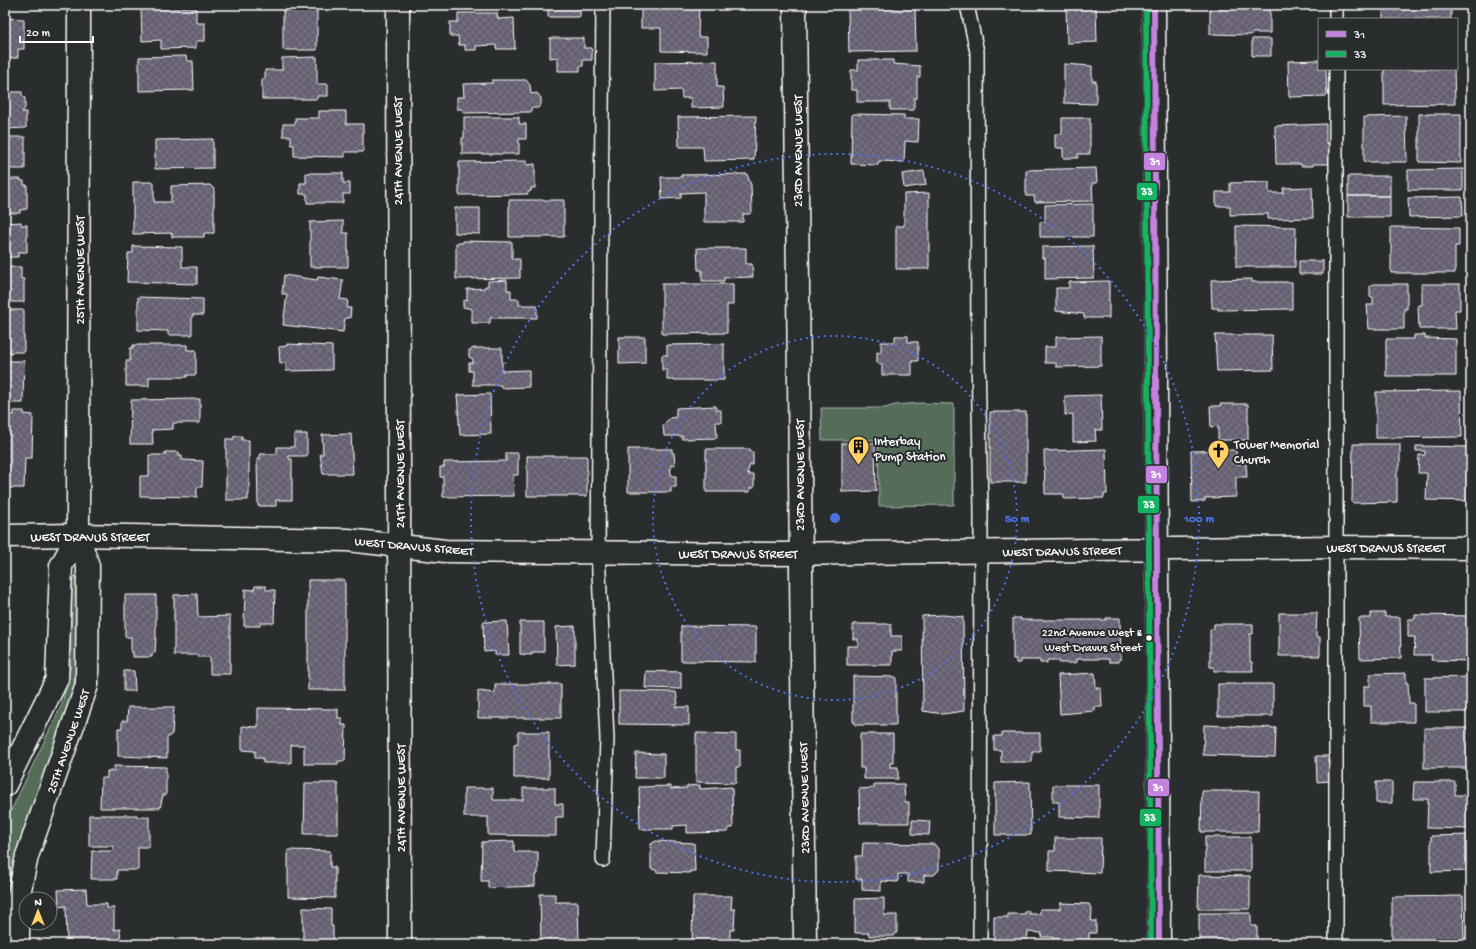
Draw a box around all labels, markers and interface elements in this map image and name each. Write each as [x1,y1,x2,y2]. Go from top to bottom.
scale bar [20,18,93,44]
legend [1318,18,1458,70]
text: 20 m [26,27,51,41]
text: 31 [1353,29,1365,43]
text: 33 [1353,49,1366,63]
street label: 23RD AVENUE WEST [792,94,807,207]
street label: 24TH AVENUE WEST [392,96,407,205]
line badge: 31 [1143,152,1166,171]
text: 31 [1149,157,1160,169]
line badge: 33 [1136,182,1158,201]
text: 33 [1140,187,1153,199]
street label: 25TH AVENUE WEST [74,214,89,325]
street label: 23RD AVENUE WEST [794,418,809,531]
street label: 24TH AVENUE WEST [394,419,409,528]
building icon: Interbay Pump Station [846,434,872,467]
place label: Interbay Pump Station [873,435,946,465]
church icon: Tower Memorial Church [1206,437,1232,470]
place label: Tower Memorial Church [1233,438,1320,468]
line badge: 31 [1145,465,1168,484]
text: 31 [1150,470,1161,482]
line badge: 33 [1137,495,1160,514]
text: 33 [1142,500,1155,512]
centre of rings [828,511,842,525]
text: 50 m [1005,513,1030,527]
text: 100 m [1183,513,1214,527]
street label: WEST DRAVUS STREET [30,531,151,546]
street label: WEST DRAVUS STREET [354,535,475,560]
street label: WEST DRAVUS STREET [1326,542,1447,557]
street label: WEST DRAVUS STREET [1002,544,1123,561]
street label: WEST DRAVUS STREET [678,548,799,563]
place label: 22nd Avenue West & West Dravus Street [1042,627,1143,656]
marker: 22nd Avenue West & West Dravus Street [1144,633,1154,643]
street label: 25TH AVENUE WEST [45,687,95,796]
street label: 23RD AVENUE WEST [797,741,814,854]
street label: 24TH AVENUE WEST [395,743,410,852]
line badge: 31 [1147,778,1170,797]
text: 31 [1152,783,1163,795]
line badge: 33 [1139,808,1162,827]
text: 33 [1143,813,1156,825]
north arrow [18,891,58,931]
text: N [34,897,42,909]

